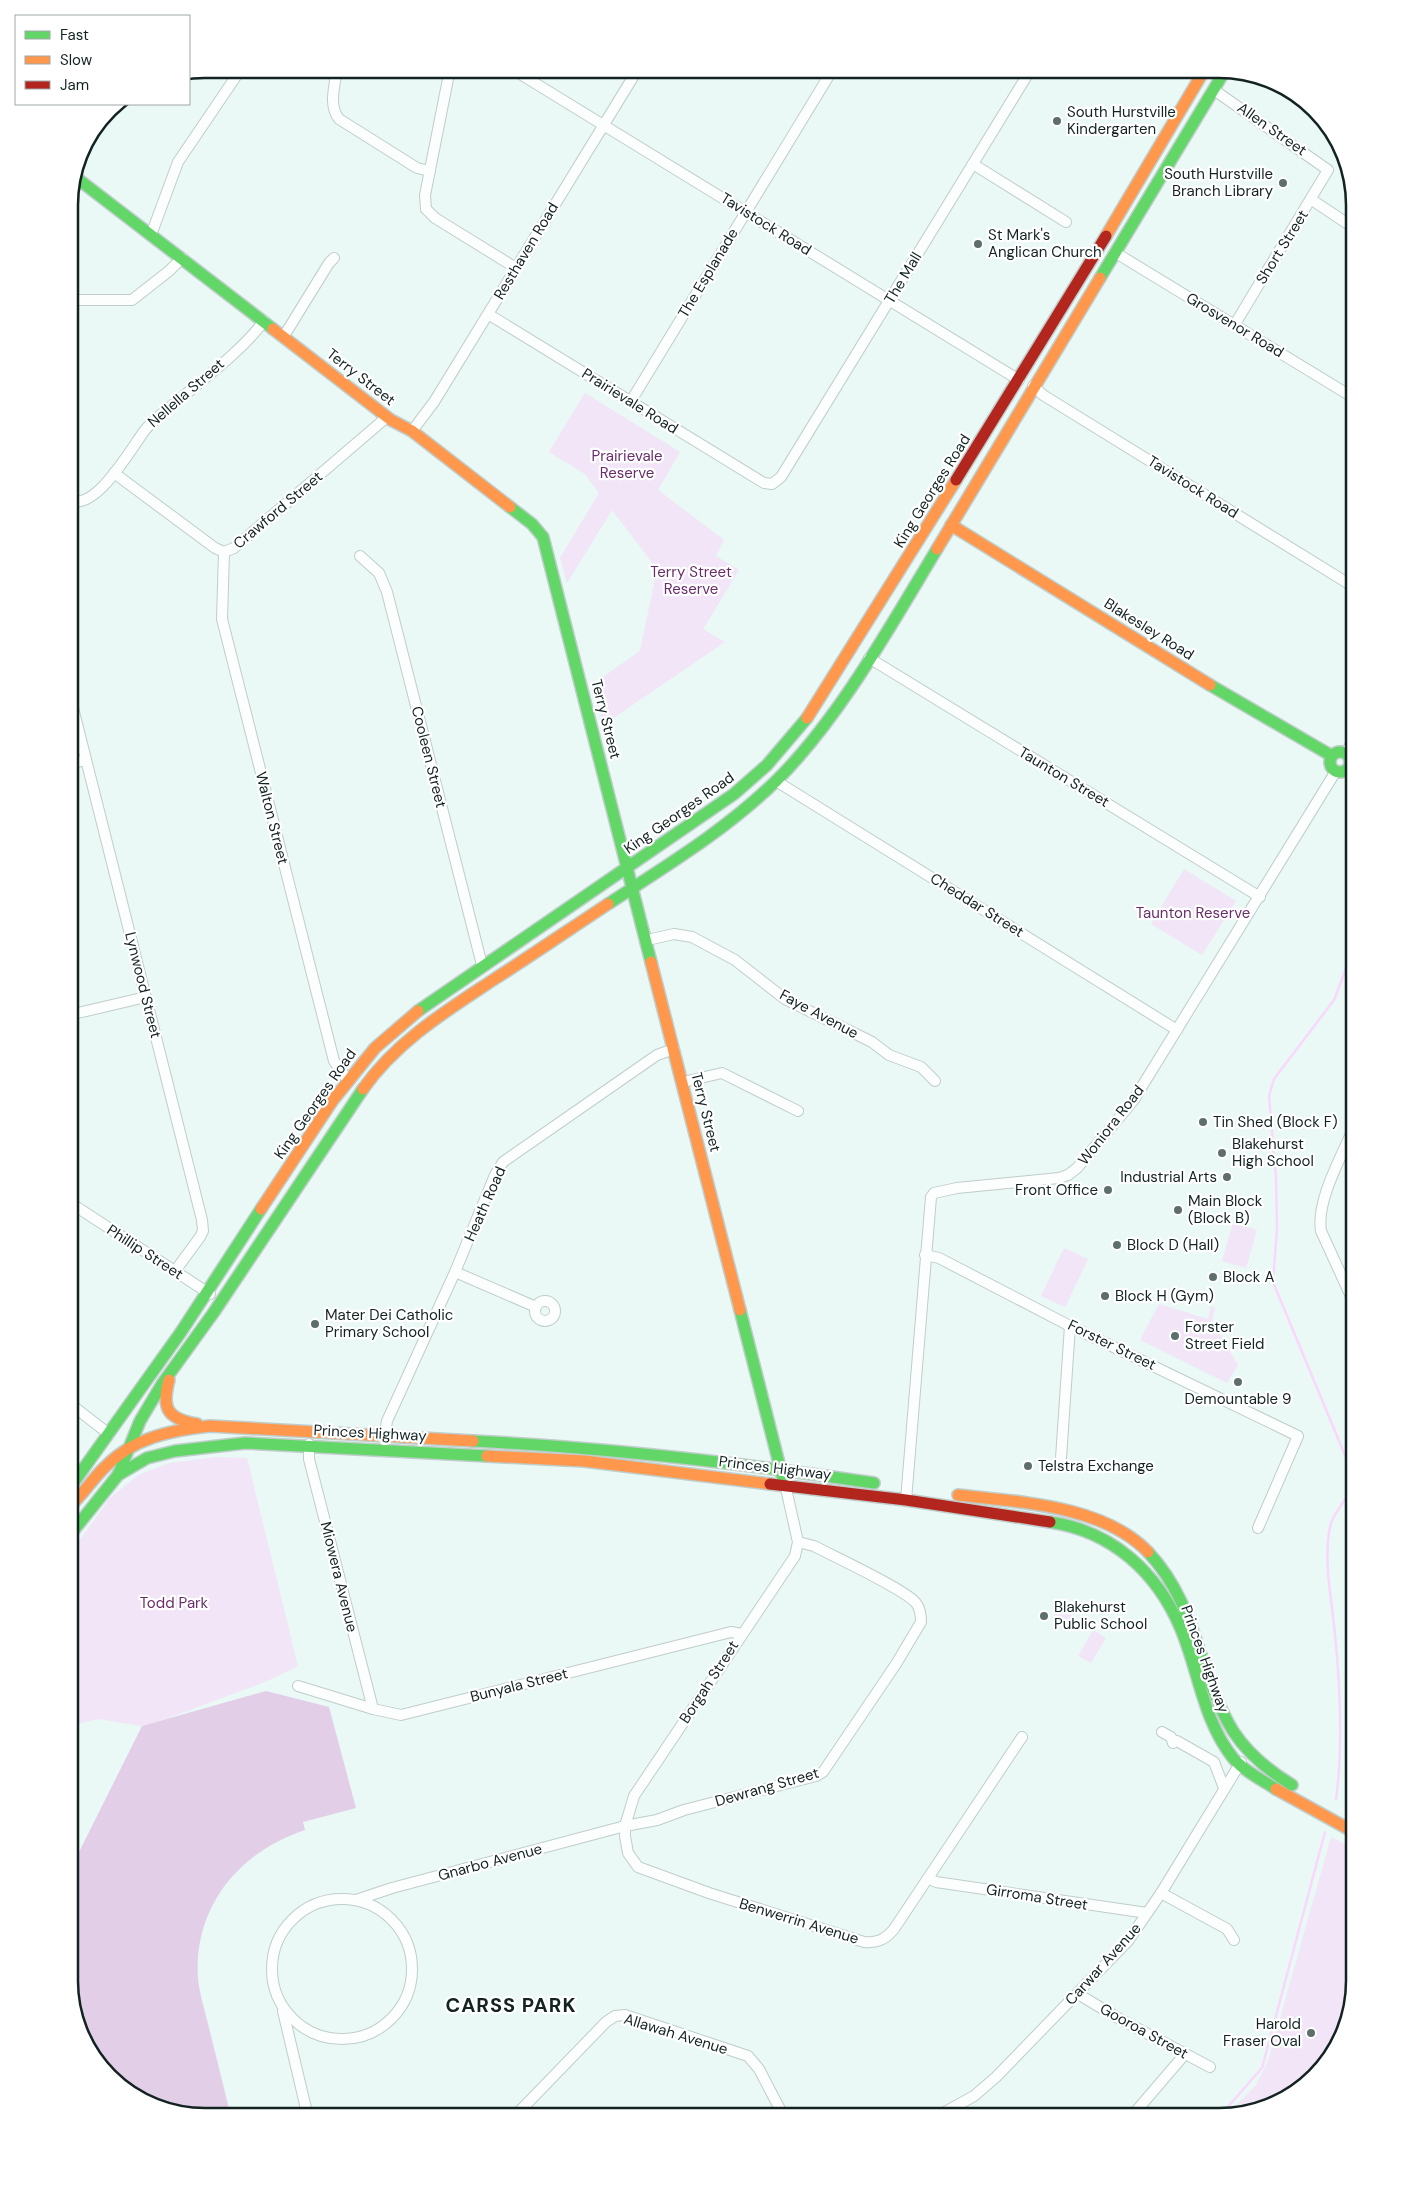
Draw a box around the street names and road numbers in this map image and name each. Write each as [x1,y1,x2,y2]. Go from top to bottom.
street label: Allen Street [1233,98,1311,160]
street label: Tavistock Road [717,188,815,260]
street label: Resthaven Road [489,199,563,303]
street label: Short Street [1251,206,1313,288]
street label: The Esplanade [673,224,743,322]
street label: The Mall [880,248,926,308]
street label: Grosvenor Road [1182,288,1288,362]
street label: Terry Street [323,344,399,410]
street label: Nellella Street [143,354,229,432]
street label: Prairievale Road [578,363,682,439]
street label: King Georges Road [889,430,975,552]
street label: Tavistock Road [1144,451,1242,523]
street label: Crawford Street [229,467,327,553]
street label: Blakesley Road [1100,593,1198,665]
street label: Terry Street [586,677,626,761]
street label: Cooleen Street [407,704,451,810]
street label: Taunton Street [1015,742,1113,812]
street label: King Georges Road [620,767,738,859]
street label: Walton Street [251,770,293,867]
street label: Cheddar Street [926,868,1028,942]
street label: Lynwood Street [120,930,166,1040]
street label: Faye Avenue [776,985,862,1043]
street label: King Georges Road [269,1045,361,1163]
street label: Terry Street [686,1070,726,1154]
street label: Woniora Road [1073,1081,1149,1169]
street label: Heath Road [460,1163,510,1245]
street label: Phillip Street [103,1220,187,1284]
street label: Forster Street [1065,1315,1159,1375]
street label: Princes Highway [313,1420,428,1446]
street label: Princes Highway [718,1451,833,1485]
street label: Miowera Avenue [316,1520,362,1634]
street label: Princes Highway [1176,1602,1234,1716]
street label: Borgah Street [675,1637,743,1727]
street label: Bunyala Street [468,1663,570,1707]
street label: Dewrang Street [713,1763,821,1811]
street label: Gnarbo Avenue [436,1839,544,1885]
street label: Girroma Street [985,1879,1089,1915]
street label: Benwerrin Avenue [737,1893,861,1949]
street label: Carwar Avenue [1061,1919,1145,2009]
street label: Gooroa Street [1096,1999,1192,2064]
street label: Allawah Avenue [622,2009,730,2059]

